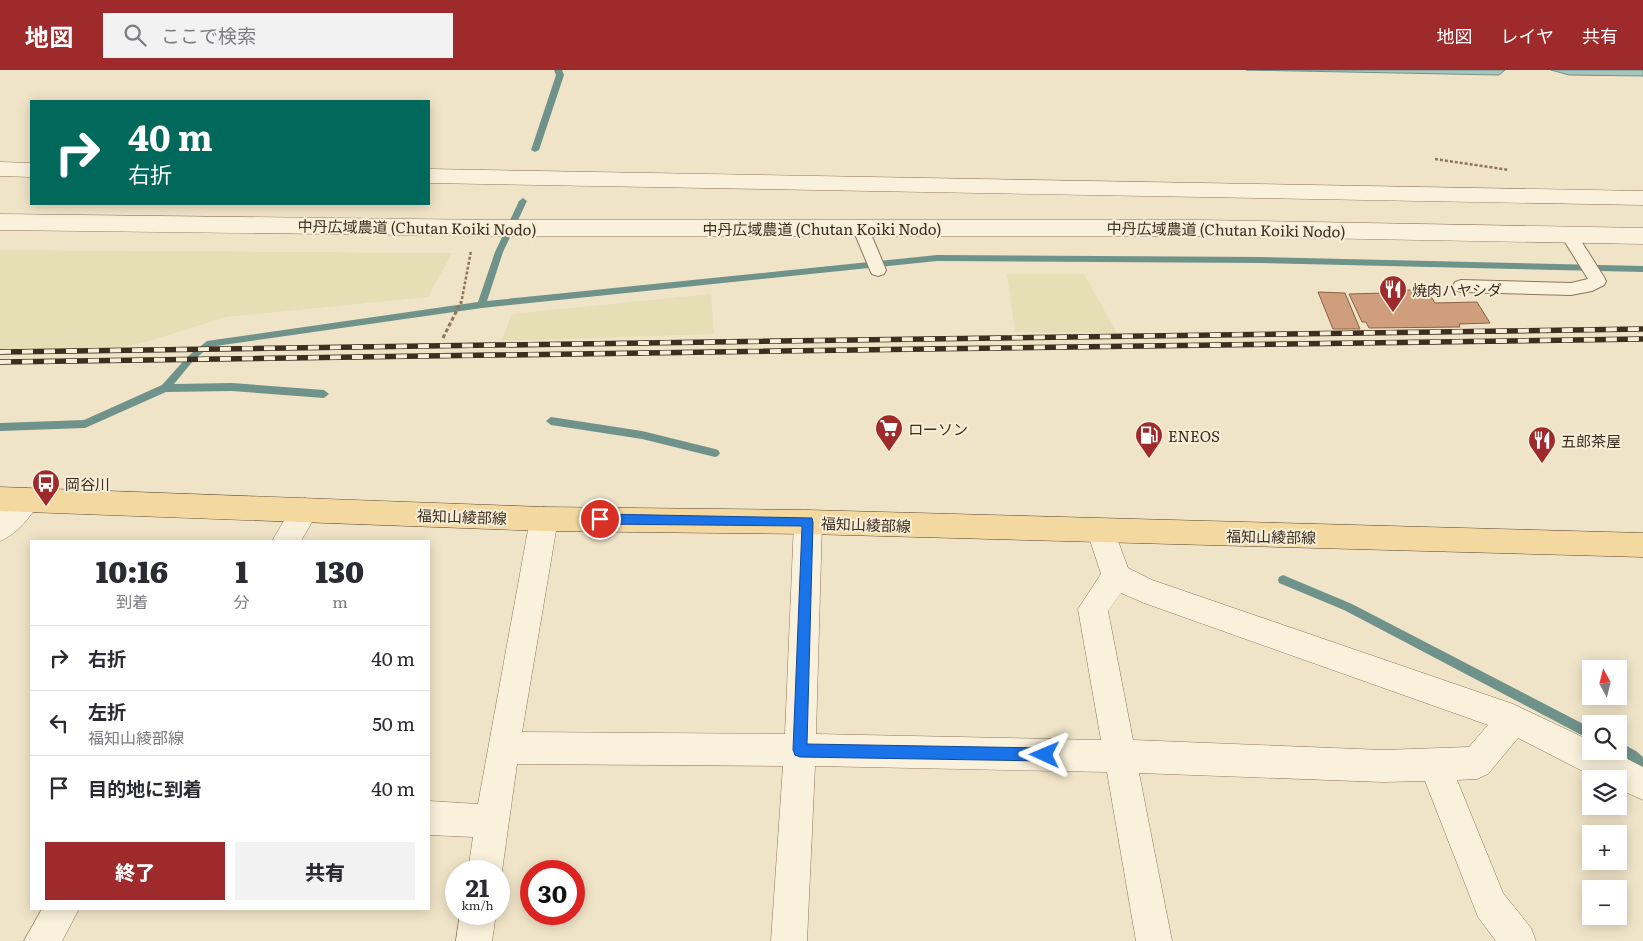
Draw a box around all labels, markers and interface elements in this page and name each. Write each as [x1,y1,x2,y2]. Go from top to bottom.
search box [103,13,453,58]
text: 地図 [25,18,73,53]
icon: search [121,21,149,49]
text: ここで検索 [161,21,256,49]
text: 地図 [1437,22,1473,49]
text: レイヤ [1501,22,1554,49]
text: 共有 [1582,22,1618,49]
text: 40 m [128,110,213,162]
icon: right [45,120,110,185]
text: 右折 [128,157,172,190]
street label: 中丹広域農道 (Chutan Koiki Nodo) [297,213,537,241]
street label: 中丹広域農道 (Chutan Koiki Nodo) [1106,215,1346,243]
street label: 中丹広域農道 (Chutan Koiki Nodo) [702,217,942,240]
restaurant icon: 焼肉ハヤシダ [1378,274,1408,313]
place label: 焼肉ハヤシダ [1412,278,1502,301]
supermarket icon: ローソン [874,413,904,452]
place label: ローソン [908,417,968,440]
fuel station icon: ENEOS [1134,420,1164,459]
place label: ENEOS [1168,424,1220,447]
restaurant icon: 五郎茶屋 [1527,425,1557,464]
place label: 五郎茶屋 [1561,429,1621,452]
bus stop icon: 岡谷川 [31,468,61,507]
place label: 岡谷川 [65,472,110,495]
pin [579,498,621,540]
street label: 福知山綾部線 [417,503,507,529]
icon: arrive [586,505,614,533]
street label: 福知山綾部線 [821,511,911,537]
street label: 福知山綾部線 [1226,524,1316,548]
text: 10:16 [96,548,168,592]
text: 1 [236,548,248,592]
text: 130 [316,548,364,592]
text: 到着 [116,589,148,613]
text: 分 [234,589,250,613]
text: m [332,589,348,613]
icon: right [45,644,73,672]
text: 右折 [88,644,126,672]
text: 40 m [371,644,415,672]
north arrow [1582,660,1628,705]
map controls [1582,660,1627,925]
text: 左折 [88,697,126,725]
icon: left [45,709,73,737]
text: 50 m [372,709,415,737]
button: search [1582,715,1627,760]
text: 福知山綾部線 [88,725,184,749]
position arrow [1018,728,1070,780]
button: layers [1582,770,1627,815]
icon: arrive [45,774,73,802]
text: 目的地に到着 [88,774,202,802]
text: 40 m [371,774,415,802]
button: + [1582,825,1627,870]
button: 終了 [45,842,225,900]
button: 共有 [235,842,415,900]
speed limit sign: 30 [520,860,585,925]
text: 21 [466,868,489,905]
button: − [1582,880,1627,925]
text: km/h [462,896,493,914]

